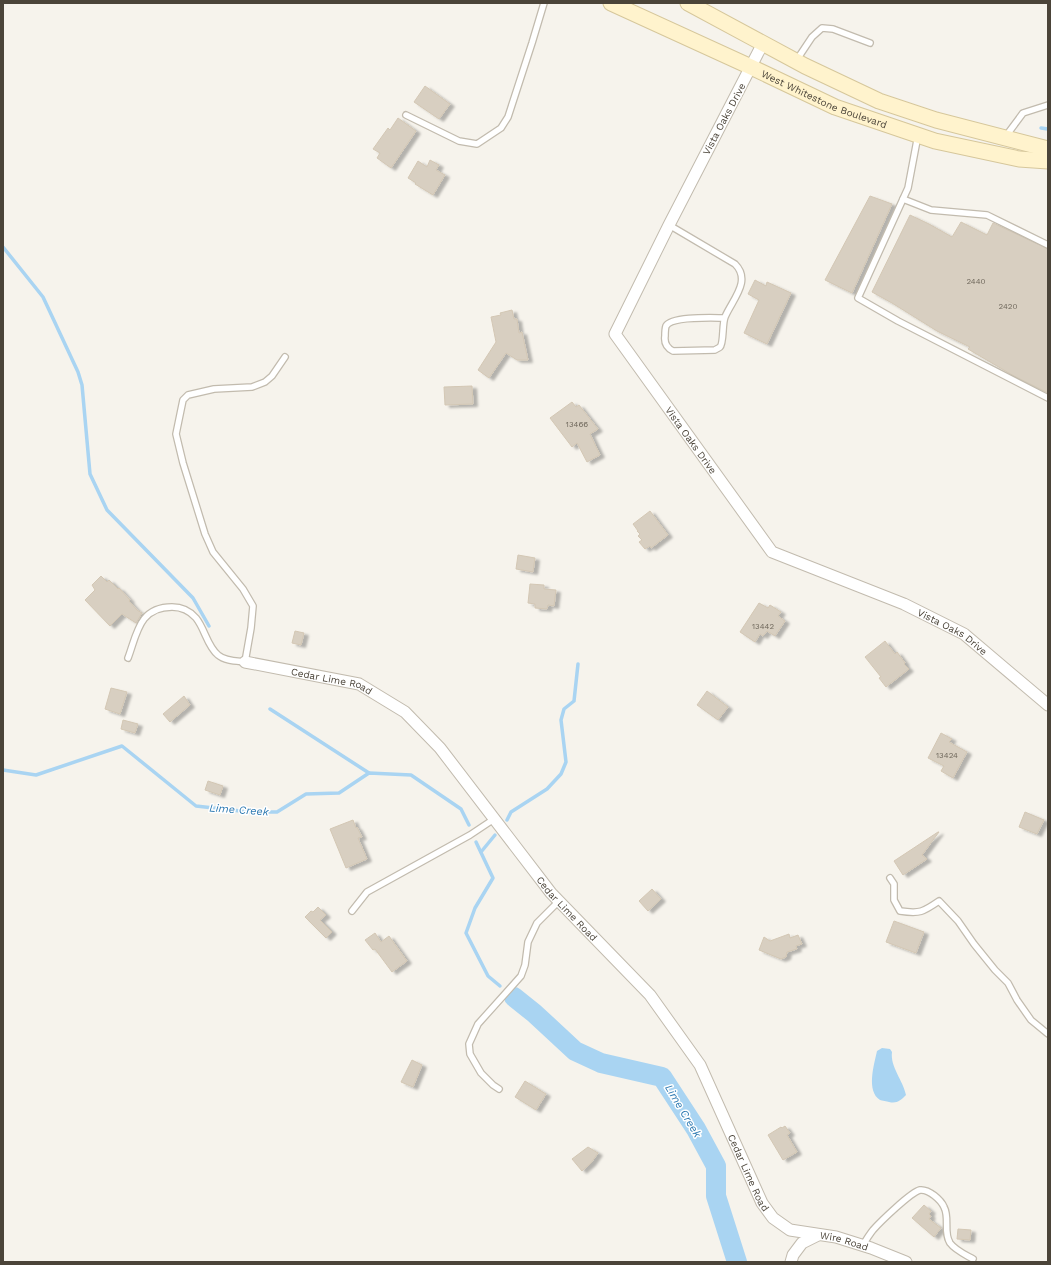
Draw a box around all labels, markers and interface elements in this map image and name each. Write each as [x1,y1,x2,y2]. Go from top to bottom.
street label: West Whitestone Boulevard [760,67,889,130]
street label: Vista Oaks Drive [700,81,748,157]
house number: 2440 [966,277,986,286]
house number: 2420 [999,302,1017,311]
street label: Vista Oaks Drive [663,404,719,476]
house number: 13466 [566,420,588,429]
street label: Vista Oaks Drive [916,606,990,657]
house number: 13442 [752,622,774,631]
street label: Cedar Lime Road [290,666,374,696]
house number: 13424 [936,751,958,760]
water label: Lime Creek [209,801,270,819]
street label: Cedar Lime Road [535,874,600,943]
water label: Lime Creek [662,1082,704,1141]
street label: Cedar Lime Road [726,1132,772,1213]
street label: Wire Road [819,1229,870,1252]

